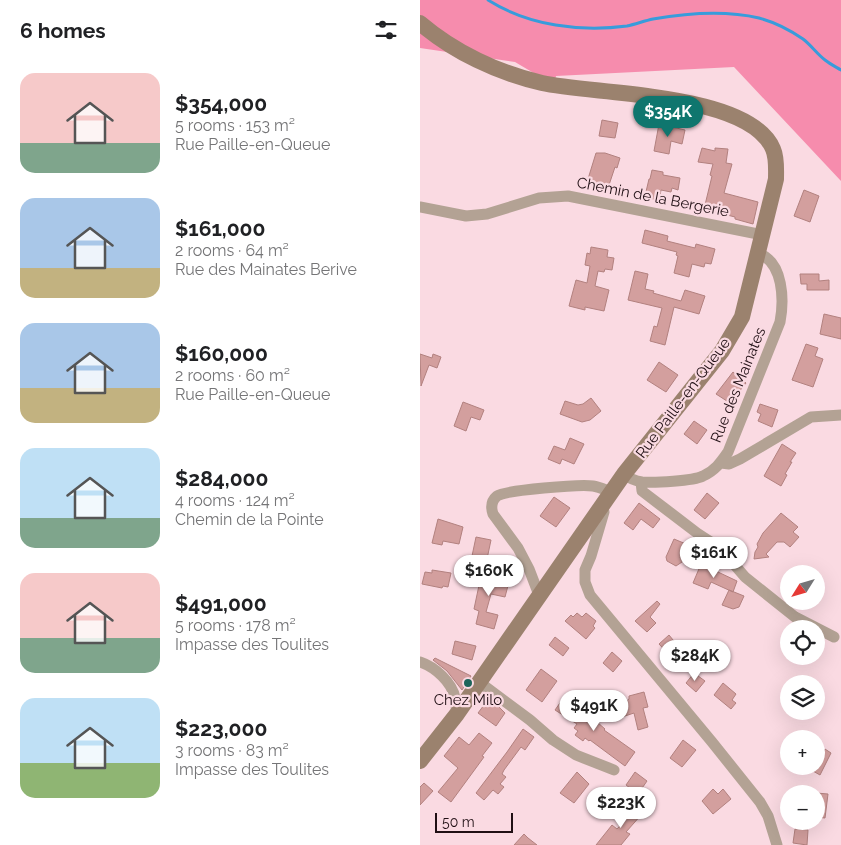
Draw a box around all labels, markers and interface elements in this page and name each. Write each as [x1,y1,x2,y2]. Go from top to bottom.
icon: filters [372,16,400,44]
text: 6 homes [20,18,106,43]
text: $354,000 [175,91,267,116]
icon: home [60,93,120,153]
pin: $354K [633,96,703,138]
text: $354K [644,102,692,121]
text: 5 rooms · 153 m² [175,116,295,135]
text: Rue Paille-en-Queue [175,135,330,154]
street label: Chemin de la Bergerie [575,173,731,221]
text: $161,000 [175,216,265,241]
icon: home [60,218,120,278]
text: 2 rooms · 64 m² [175,241,289,260]
text: Rue des Mainates Berive [175,260,357,279]
street label: Rue des Mainates [707,325,769,445]
street label: Rue Paille-en-Queue [632,334,734,462]
text: $160,000 [175,341,268,366]
icon: home [60,343,120,403]
text: 2 rooms · 60 m² [175,366,290,385]
text: Rue Paille-en-Queue [175,385,330,404]
text: $284,000 [175,466,268,491]
icon: home [60,468,120,528]
text: 4 rooms · 124 m² [175,491,295,510]
text: Chemin de la Pointe [175,510,324,529]
pin: $161K [679,536,749,579]
text: $161K [691,543,737,562]
pin: $160K [454,554,524,597]
text: $160K [465,561,513,580]
north arrow [780,565,825,610]
map controls [780,565,825,830]
text: $491,000 [175,591,267,616]
icon: home [60,593,120,653]
text: 5 rooms · 178 m² [175,616,296,635]
button: locate [780,620,825,665]
text: Impasse des Toulites [175,635,329,654]
pin: $284K [660,640,730,682]
text: $284K [671,646,719,665]
button: layers [780,675,825,720]
marker: Chez Milo [462,677,474,689]
pin: $491K [559,690,629,732]
place label: Chez Milo [434,691,502,709]
text: $491K [570,696,618,715]
text: $223,000 [175,716,267,741]
icon: home [60,718,120,778]
button: + [780,730,825,775]
text: 3 rooms · 83 m² [175,741,289,760]
text: Impasse des Toulites [175,760,329,779]
button: − [780,785,825,830]
pin: $223K [586,786,656,829]
text: $223K [597,793,645,812]
scale bar [435,810,512,833]
text: 50 m [442,814,475,830]

